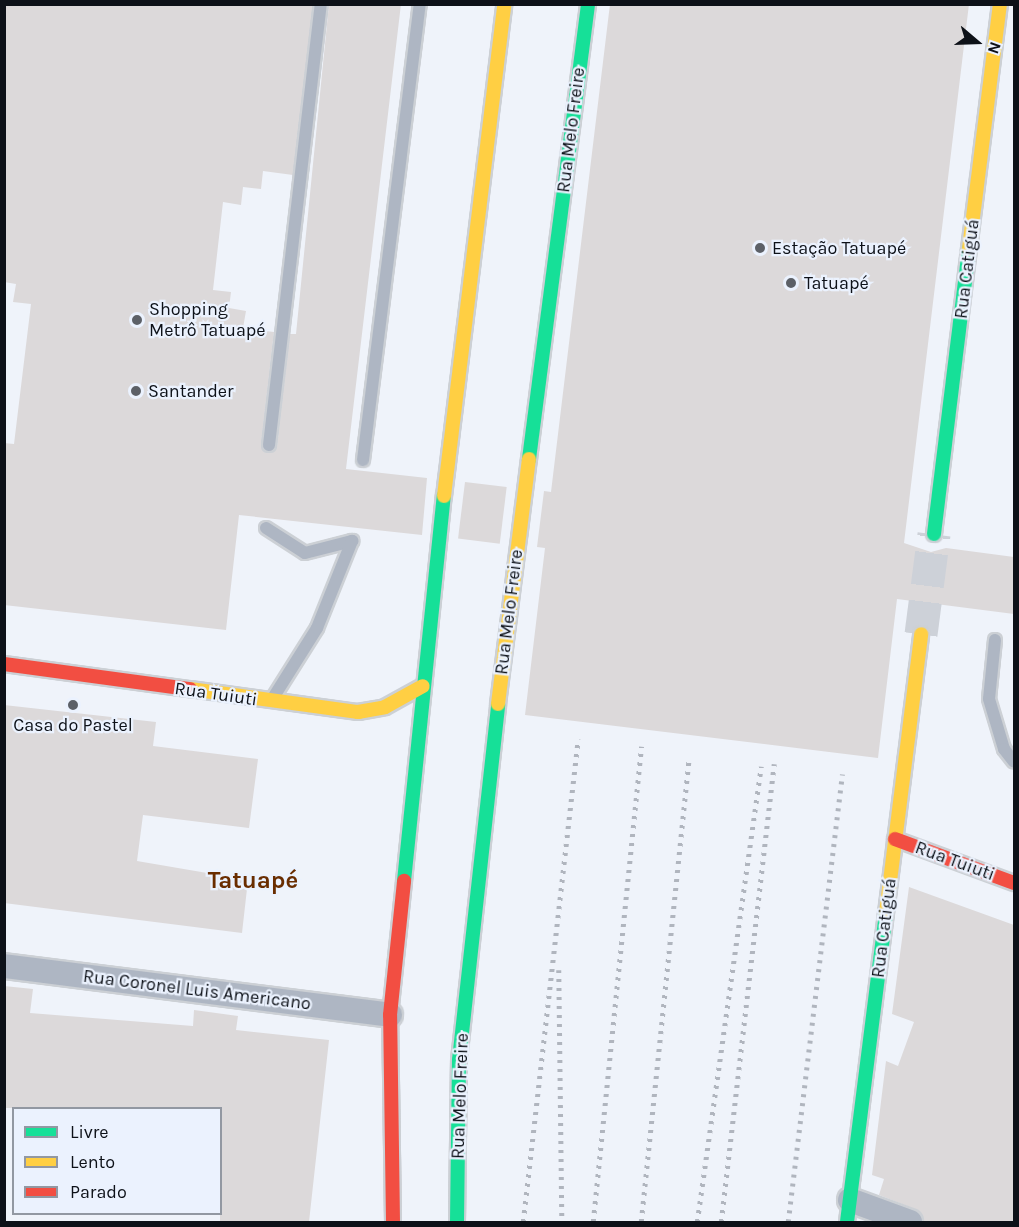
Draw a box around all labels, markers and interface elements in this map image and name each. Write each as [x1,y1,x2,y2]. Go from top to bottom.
north arrow [947,12,1007,72]
text: N [984,39,1005,57]
street label: Rua Melo Freire [553,66,589,194]
street label: Rua Catiguá [950,218,984,320]
place label: Estação Tatuapé [772,237,906,259]
marker: Estação Tatuapé [753,241,767,255]
place label: Tatuapé [804,272,869,294]
marker: Tatuapé [782,274,800,292]
place label: Shopping Metrô Tatuapé [149,299,266,342]
marker: Shopping Metrô Tatuapé [130,313,144,327]
place label: Santander [148,380,234,402]
marker: Santander [129,384,143,398]
street label: Rua Melo Freire [491,548,527,676]
street label: Rua Tuiuti [173,678,259,710]
marker: Casa do Pastel [66,698,80,712]
place label: Casa do Pastel [13,714,133,736]
street label: Rua Tuiuti [912,837,998,885]
district label: Tatuapé [208,867,298,895]
street label: Rua Catiguá [867,877,901,979]
street label: Rua Coronel Luis Americano [82,965,312,1015]
street label: Rua Melo Freire [447,1033,473,1159]
legend [12,1107,222,1215]
text: Livre [70,1121,109,1143]
text: Lento [70,1151,115,1173]
text: Parado [70,1181,127,1203]

